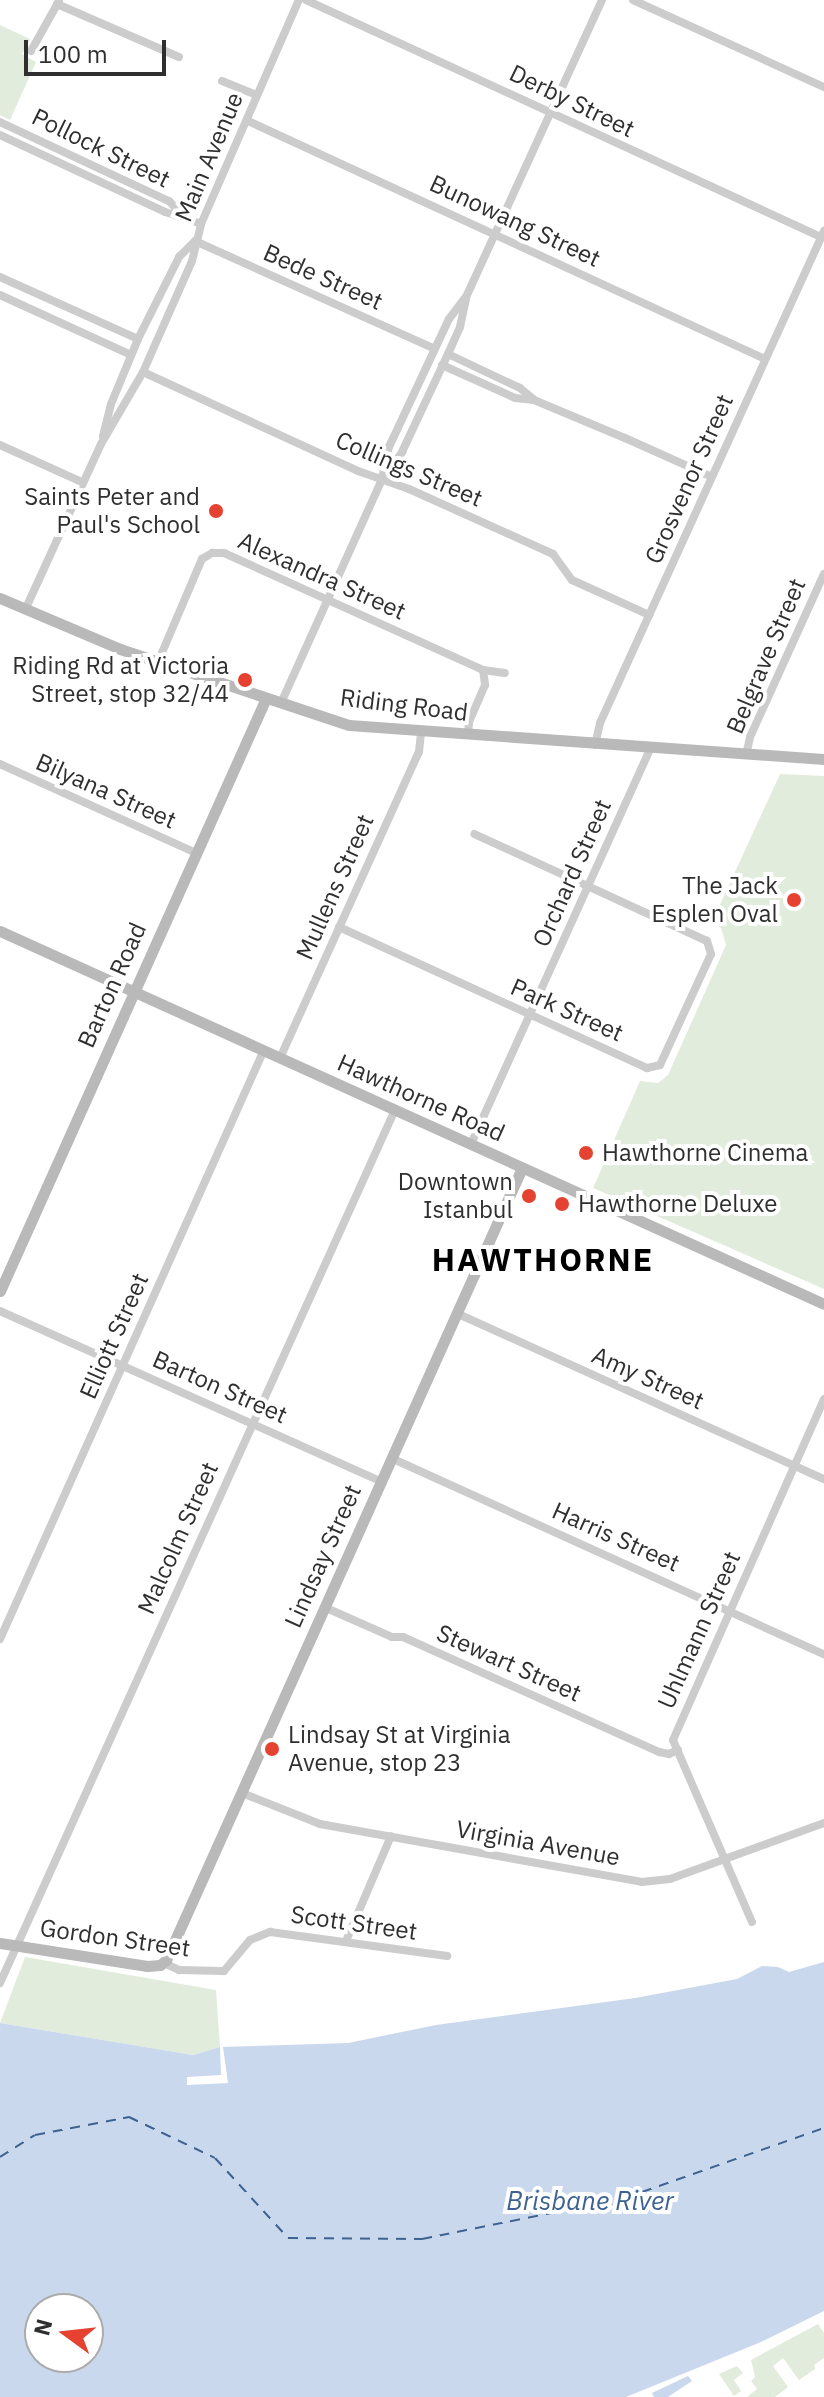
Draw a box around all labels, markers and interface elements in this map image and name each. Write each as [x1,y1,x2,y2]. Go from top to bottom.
scale bar [28,24,170,74]
text: 100 m [38,38,108,70]
street label: Derby Street [505,58,639,144]
street label: Main Avenue [169,88,249,226]
street label: Pollock Street [27,102,175,194]
street label: Bunowang Street [425,169,605,273]
street label: Bede Street [259,238,387,316]
street label: Grosvenor Street [639,390,739,568]
street label: Collings Street [331,425,487,513]
place label: Saints Peter and Paul's School [24,483,200,539]
marker: Saints Peter and Paul's School [207,502,225,520]
street label: Alexandra Street [234,526,410,626]
street label: Belgrave Street [720,574,812,738]
place label: Riding Rd at Victoria Street, stop 32/44 [12,652,229,708]
marker: Riding Rd at Victoria Street, stop 32/44 [236,671,254,689]
street label: Riding Road [339,683,469,727]
street label: Bilyana Street [31,747,181,835]
street label: Orchard Street [527,795,617,951]
street label: Mullens Street [290,810,380,964]
place label: The Jack Esplen Oval [651,872,778,928]
marker: The Jack Esplen Oval [785,891,803,909]
street label: Barton Road [72,918,152,1052]
street label: Park Street [506,972,628,1048]
street label: Hawthorne Road [333,1048,509,1148]
place label: Hawthorne Cinema [602,1139,808,1167]
marker: Hawthorne Cinema [577,1144,595,1162]
place label: Downtown Istanbul [398,1168,513,1224]
marker: Downtown Istanbul [520,1187,538,1205]
place label: Hawthorne Deluxe [578,1190,777,1218]
marker: Hawthorne Deluxe [553,1195,571,1213]
district label: HAWTHORNE [432,1240,654,1278]
street label: Elliott Street [73,1269,155,1403]
street label: Amy Street [588,1341,708,1415]
street label: Barton Street [148,1345,292,1429]
street label: Malcolm Street [132,1458,224,1618]
street label: Lindsay Street [279,1480,367,1632]
street label: Harris Street [548,1496,684,1578]
street label: Uhlmann Street [651,1547,747,1713]
street label: Stewart Street [432,1618,586,1708]
place label: Lindsay St at Virginia Avenue, stop 23 [288,1721,511,1777]
marker: Lindsay St at Virginia Avenue, stop 23 [263,1740,281,1758]
street label: Virginia Avenue [454,1814,622,1872]
street label: Scott Street [289,1900,419,1946]
street label: Gordon Street [38,1913,192,1963]
water label: Brisbane River [506,2185,674,2217]
north arrow [24,2293,104,2373]
text: N [26,2316,58,2339]

